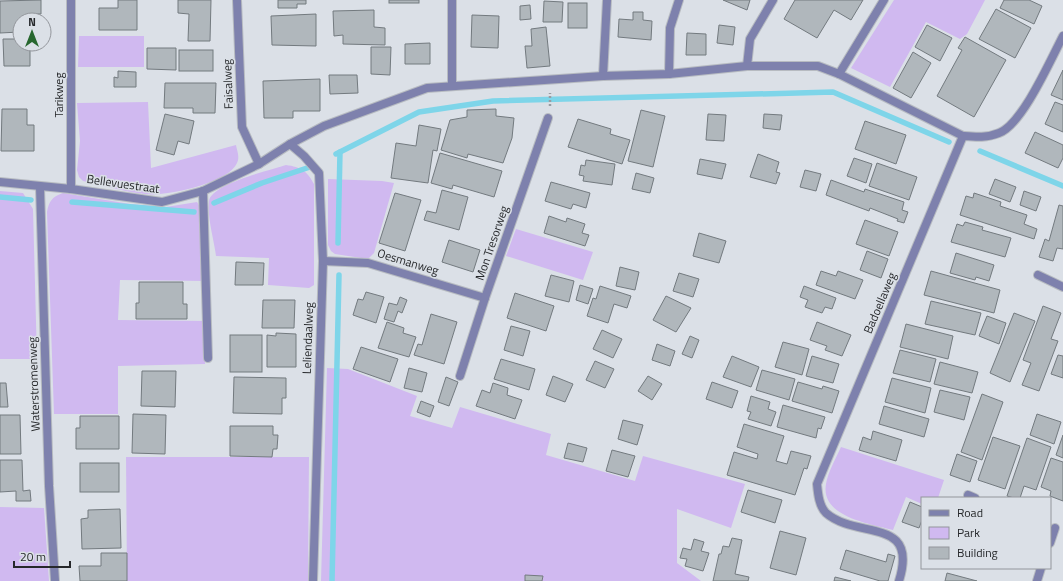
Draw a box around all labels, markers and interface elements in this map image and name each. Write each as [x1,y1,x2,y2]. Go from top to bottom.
north arrow [12,12,52,52]
text: N [28,14,36,30]
street label: Faisalweg [217,59,238,109]
street label: Tarikweg [49,72,68,118]
street label: Bellevuestraat [85,169,161,198]
street label: Mon Tresorweg [470,203,513,283]
street label: Oesmanweg [375,243,441,280]
street label: Badoellaweg [858,269,901,336]
street label: Leliendaalweg [297,302,318,374]
street label: Waterstromenweg [22,336,45,432]
legend [921,497,1051,569]
text: Road [957,503,983,522]
text: Park [957,523,980,542]
scale bar [14,543,70,569]
text: Building [957,543,998,562]
text: 20 m [20,547,46,566]

